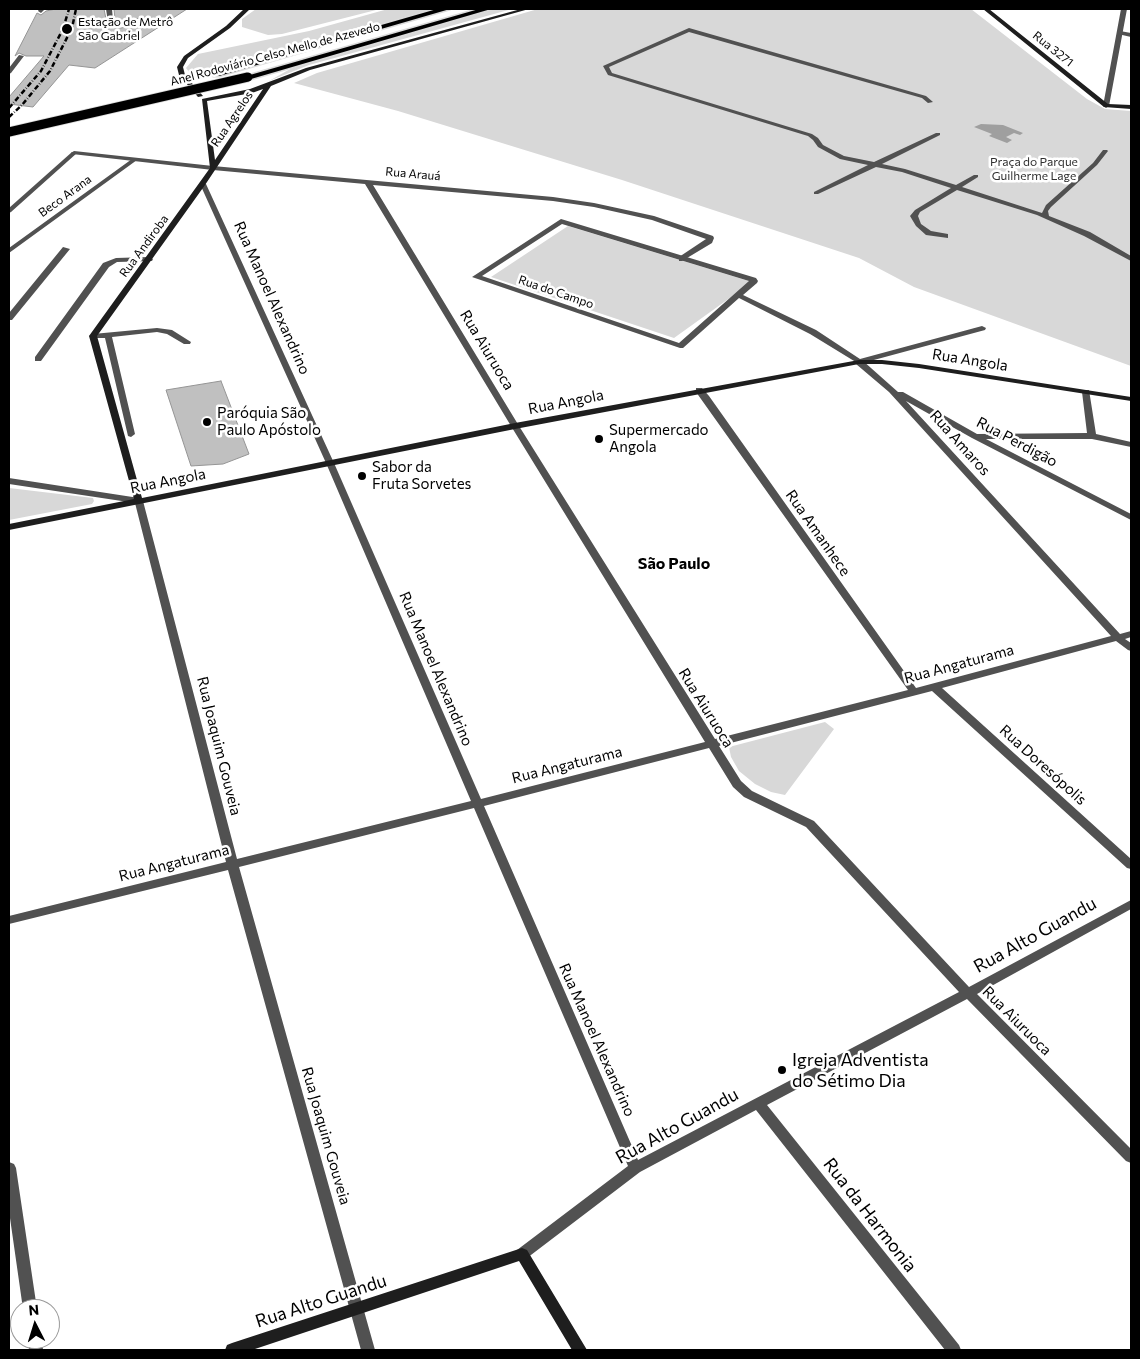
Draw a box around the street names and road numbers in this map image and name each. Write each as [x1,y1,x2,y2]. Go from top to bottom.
street label: Anel Rodoviário Celso Mello de Azevedo [169,19,381,89]
street label: Rua 3271 [1030,28,1076,70]
street label: Rua Agrelos [208,88,256,150]
street label: Rua Arauá [385,164,441,184]
street label: Beco Arana [36,172,94,220]
street label: Rua Andiroba [117,212,171,280]
street label: Rua Manoel Alexandrino [230,219,314,377]
street label: Rua do Campo [516,272,596,312]
street label: Rua Aiuruoca [456,307,518,393]
street label: Rua Angola [931,345,1009,375]
street label: Rua Angola [527,386,605,418]
street label: Rua Amaros [926,407,994,479]
street label: Rua Perdigão [973,413,1061,471]
street label: Rua Angola [129,465,207,497]
street label: Rua Amanhece [782,487,854,579]
street label: Rua Manoel Alexandrino [395,589,477,749]
street label: Rua Angaturama [902,641,1016,687]
street label: Rua Aiuruoca [674,665,738,751]
street label: Rua Joaquim Gouveia [193,675,245,817]
street label: Rua Doresópolis [996,721,1090,809]
street label: Rua Angaturama [510,743,624,787]
street label: Rua Angaturama [117,841,231,885]
street label: Rua Alto Guandu [970,892,1100,978]
street label: Rua Manoel Alexandrino [555,961,639,1119]
street label: Rua Aiuruoca [979,983,1055,1059]
street label: Rua Joaquim Gouveia [298,1065,354,1207]
street label: Rua Alto Guandu [612,1083,742,1169]
street label: Rua da Harmonia [819,1154,921,1276]
street label: Rua Alto Guandu [253,1270,389,1332]

